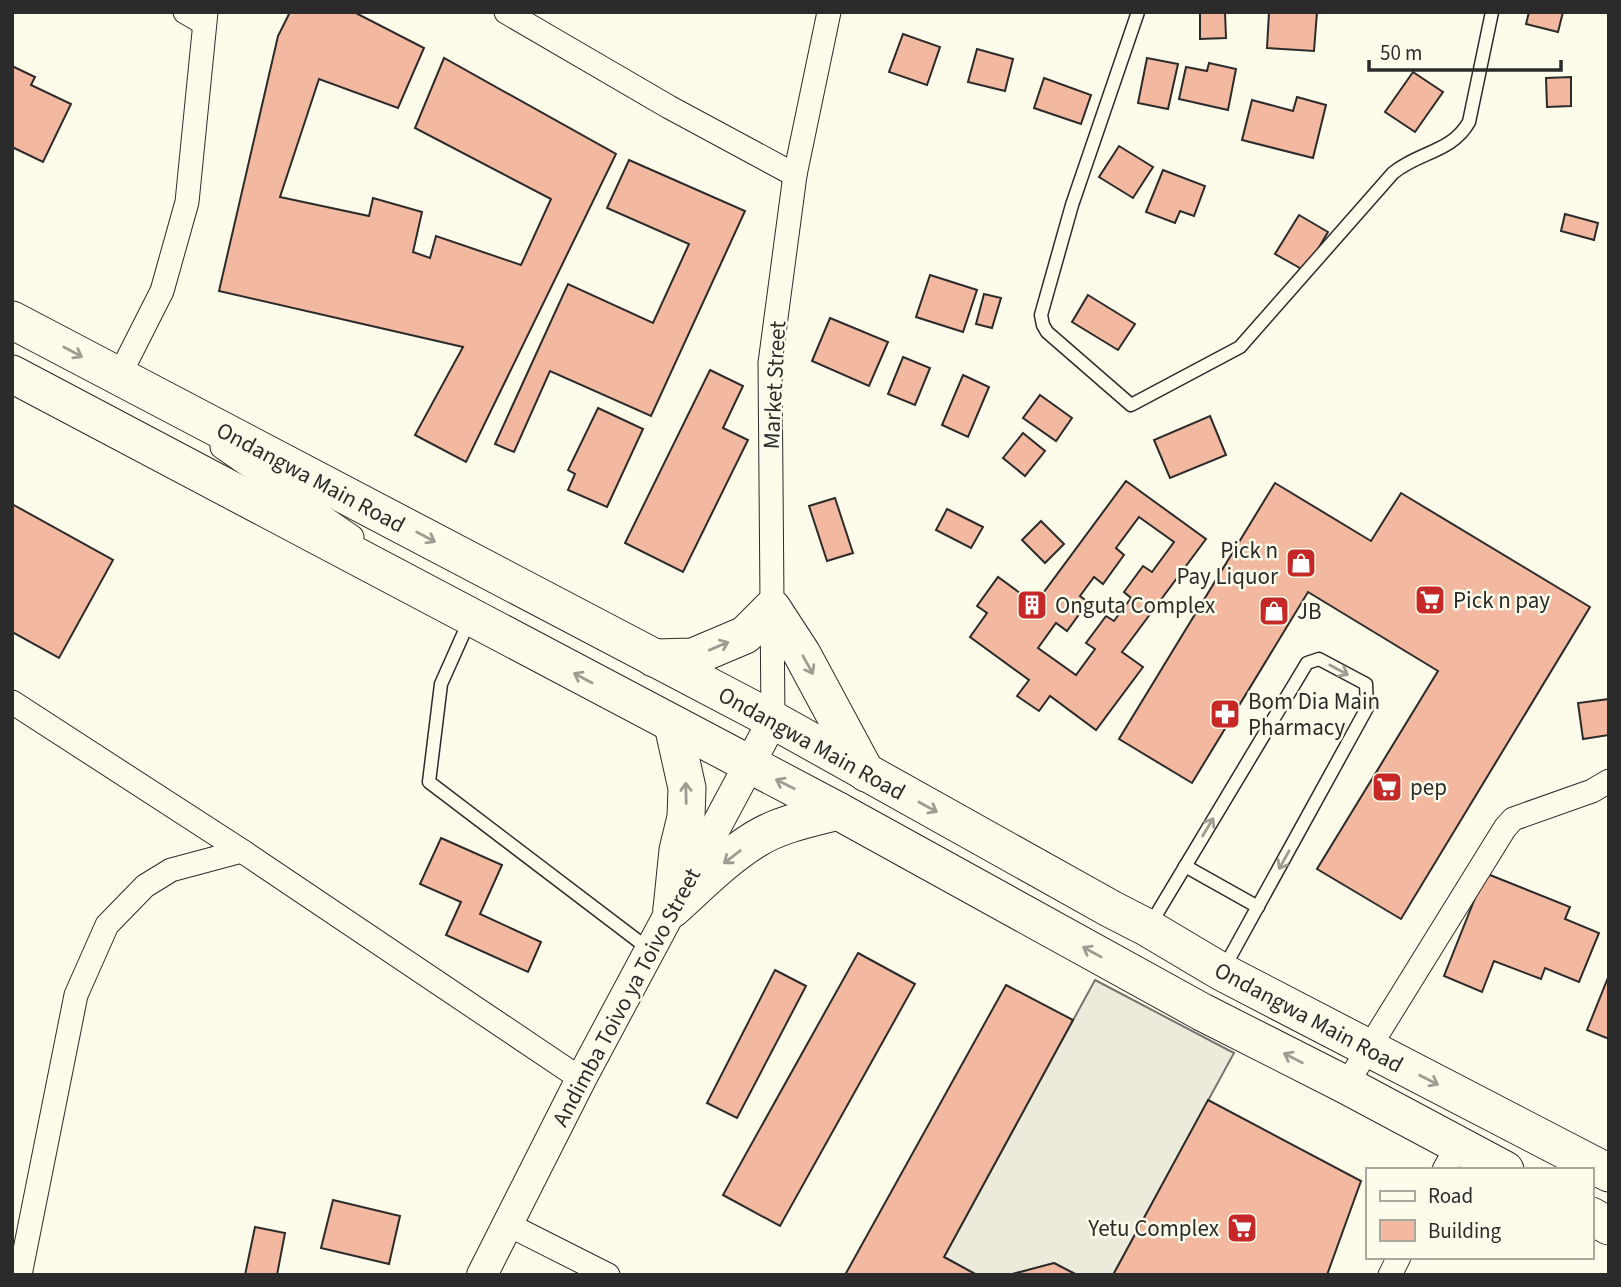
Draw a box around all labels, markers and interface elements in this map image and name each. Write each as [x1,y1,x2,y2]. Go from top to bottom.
scale bar [1369,28,1562,72]
text: 50 m [1380,38,1422,68]
street label: Market Street [755,320,794,450]
one-way arrow [62,345,82,359]
street label: Ondangwa Main Road [211,414,411,541]
one-way arrow [415,531,435,545]
place label: Pick n Pay Liquor [1176,534,1279,593]
shop icon: Pick n Pay Liquor [1284,546,1318,580]
supermarket icon: Pick n pay [1413,583,1447,617]
place label: Pick n pay [1453,584,1550,617]
building icon: Onguta Complex [1015,588,1049,622]
place label: Onguta Complex [1055,589,1215,622]
shop icon: JB [1257,594,1291,628]
place label: JB [1297,595,1322,628]
one-way arrow [707,639,729,652]
one-way arrow [802,655,816,675]
one-way arrow [1328,663,1349,677]
one-way arrow [574,671,594,685]
street label: Ondangwa Main Road [712,678,911,809]
place label: Bom Dia Main Pharmacy [1248,685,1380,744]
pharmacy icon: Bom Dia Main Pharmacy [1208,697,1242,731]
supermarket icon: pep [1370,770,1404,804]
place label: pep [1410,771,1447,804]
one-way arrow [775,776,796,790]
one-way arrow [679,782,693,805]
one-way arrow [917,801,938,815]
one-way arrow [1201,818,1215,838]
one-way arrow [1276,849,1290,869]
one-way arrow [723,850,742,865]
street label: Andimba Toivo ya Toivo Street [544,862,709,1132]
one-way arrow [1082,945,1102,959]
street label: Ondangwa Main Road [1209,954,1409,1081]
one-way arrow [1283,1050,1304,1064]
one-way arrow [1418,1074,1439,1087]
legend [1366,1168,1593,1259]
text: Road [1428,1181,1473,1211]
supermarket icon: Yetu Complex [1225,1211,1259,1245]
place label: Yetu Complex [1087,1212,1219,1245]
text: Building [1428,1216,1502,1246]

